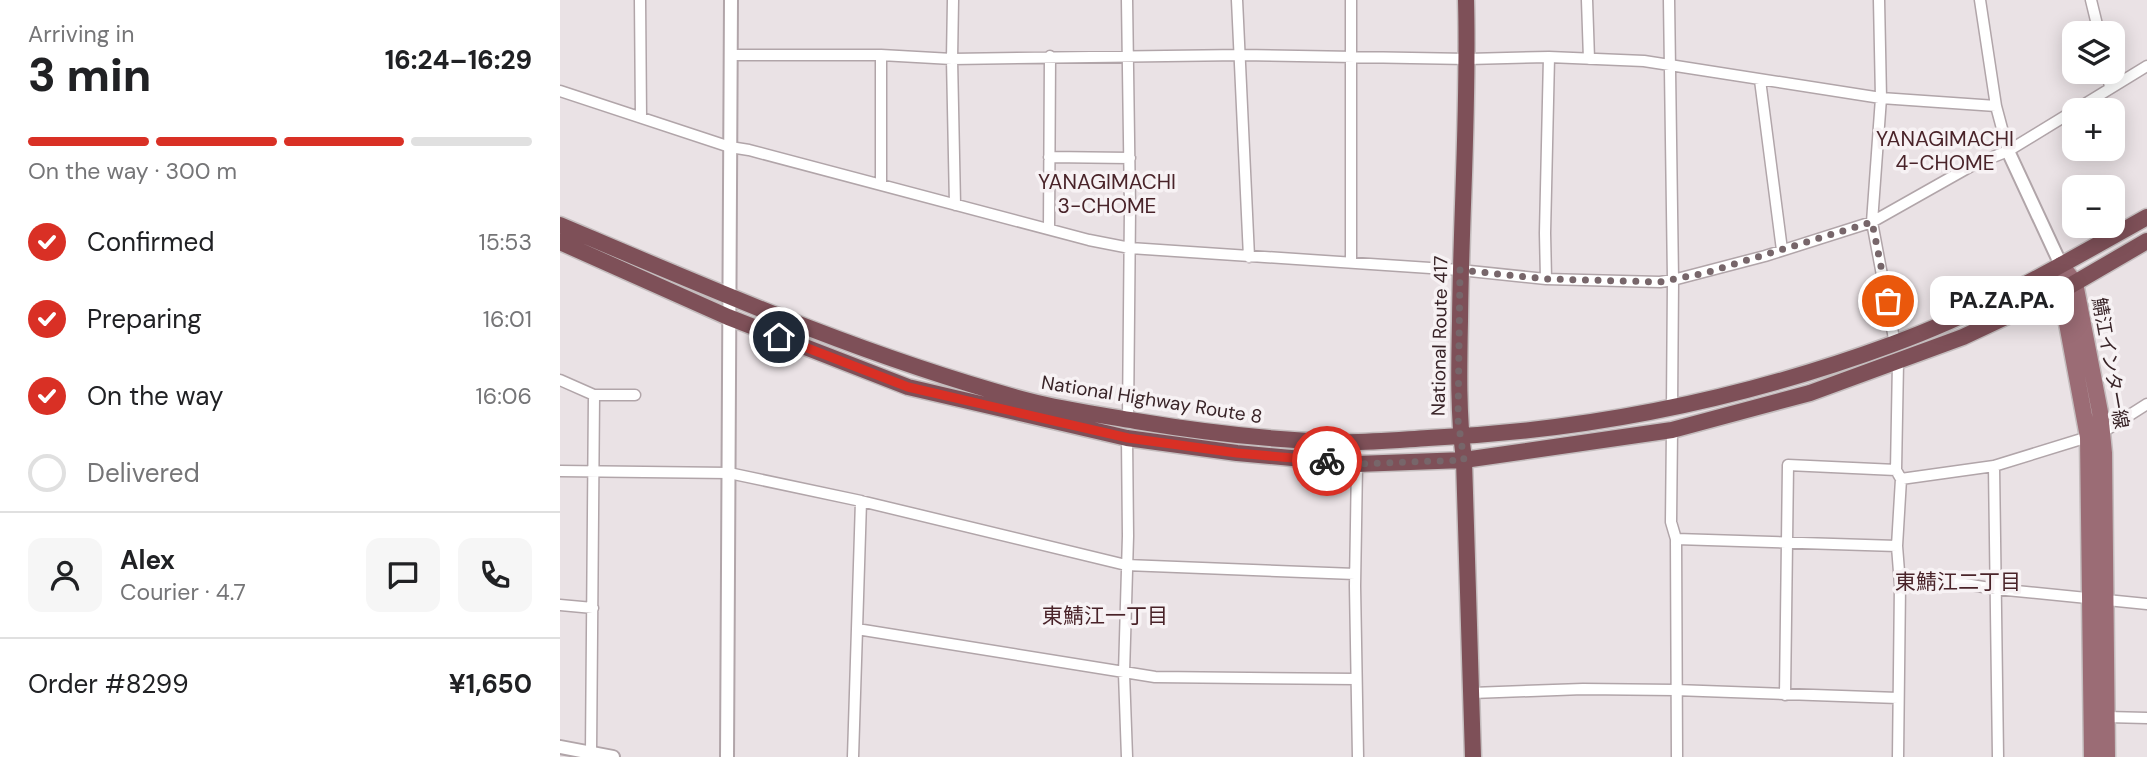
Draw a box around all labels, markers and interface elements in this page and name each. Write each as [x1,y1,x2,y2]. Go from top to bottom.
text: Arriving in [28,19,134,49]
map controls [2062,21,2125,238]
button: layers [2062,21,2125,84]
text: 16:24–16:29 [385,43,532,77]
text: 3 min [28,45,151,105]
button: + [2062,98,2125,161]
district label: YANAGIMACHI 4-CHOME [1876,125,2014,177]
text: On the way · 300 m [28,156,237,186]
district label: YANAGIMACHI 3-CHOME [1038,168,1176,220]
button: − [2062,175,2125,238]
icon: check [28,223,66,261]
text: Confirmed [87,225,214,259]
text: 15:53 [479,227,532,257]
street label: National Route 417 [1426,256,1453,416]
pin [1858,271,1918,331]
callout: PA.ZA.PA. [1930,276,2074,326]
icon: bag [1869,282,1907,320]
text: PA.ZA.PA. [1949,285,2055,315]
street label: 鯖江インター線 [2087,295,2134,431]
icon: check [28,300,66,338]
text: Preparing [87,302,202,336]
text: 16:01 [483,304,532,334]
pin [749,307,809,367]
icon: home [760,318,798,356]
street label: National Highway Route 8 [1040,370,1264,429]
icon: check [28,377,66,415]
text: On the way [87,379,223,413]
text: 16:06 [476,381,532,411]
courier [1292,426,1362,496]
icon: bike [1308,442,1346,480]
text: Delivered [87,456,200,490]
button: person [28,538,102,612]
button: chat [366,538,440,612]
button: phone [458,538,532,612]
text: Alex [120,543,175,577]
district label: 東鯖江二丁目 [1895,568,2021,596]
text: Courier · 4.7 [120,577,246,607]
district label: 東鯖江一丁目 [1042,602,1168,630]
text: Order #8299 [28,667,189,701]
text: ¥1,650 [449,667,532,701]

